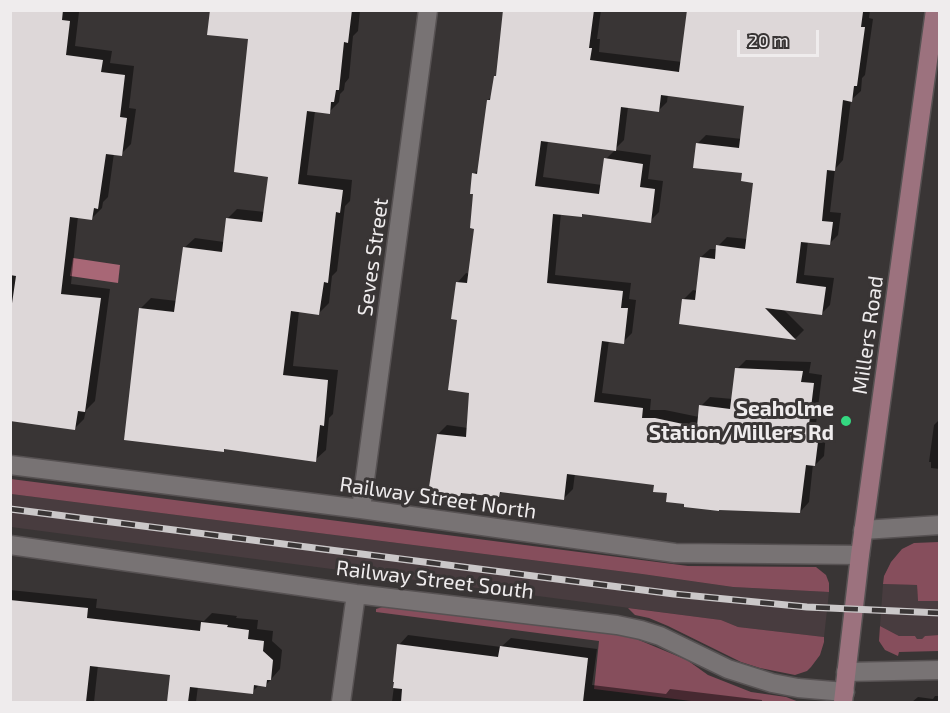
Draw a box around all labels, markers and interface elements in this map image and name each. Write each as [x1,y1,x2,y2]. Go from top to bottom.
scale bar [740,18,822,56]
text: 20 m [748,29,789,51]
street label: Seves Street [352,196,394,318]
street label: Millers Road [847,274,889,396]
place label: Seaholme Station/Millers Rd [649,396,834,446]
marker: Seaholme Station/Millers Rd [839,414,853,428]
street label: Railway Street North [338,472,538,524]
street label: Railway Street South [335,555,535,605]

